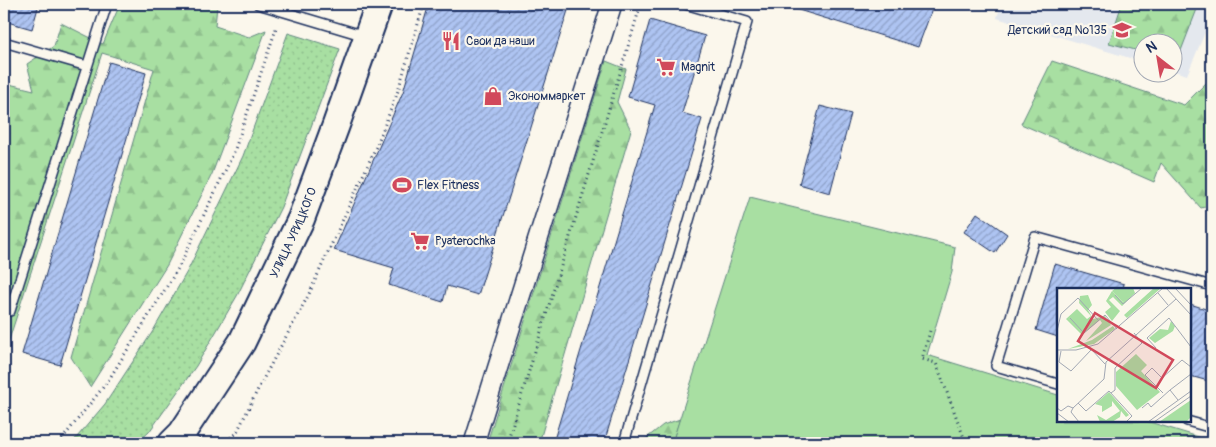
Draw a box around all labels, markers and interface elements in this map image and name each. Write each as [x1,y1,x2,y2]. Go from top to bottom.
school or university icon: Детский сад №135 [1111,19,1133,41]
place label: Детский сад №135 [1007,23,1107,38]
restaurant icon: Свои да наши [440,30,462,52]
north arrow [1134,32,1184,82]
place label: Свои да наши [466,34,535,49]
text: N [1143,38,1160,57]
supermarket icon: Magnit [655,56,677,78]
place label: Magnit [681,60,715,75]
shop icon: Экономмаркет [482,85,504,107]
place label: Экономмаркет [508,89,585,104]
sports icon: Flex Fitness [391,174,413,196]
place label: Flex Fitness [417,178,480,193]
street label: УЛИЦА УРИЦКОГО [267,185,320,280]
supermarket icon: Pyaterochka [409,230,431,252]
place label: Pyaterochka [435,234,496,249]
inset map [1057,288,1191,422]

